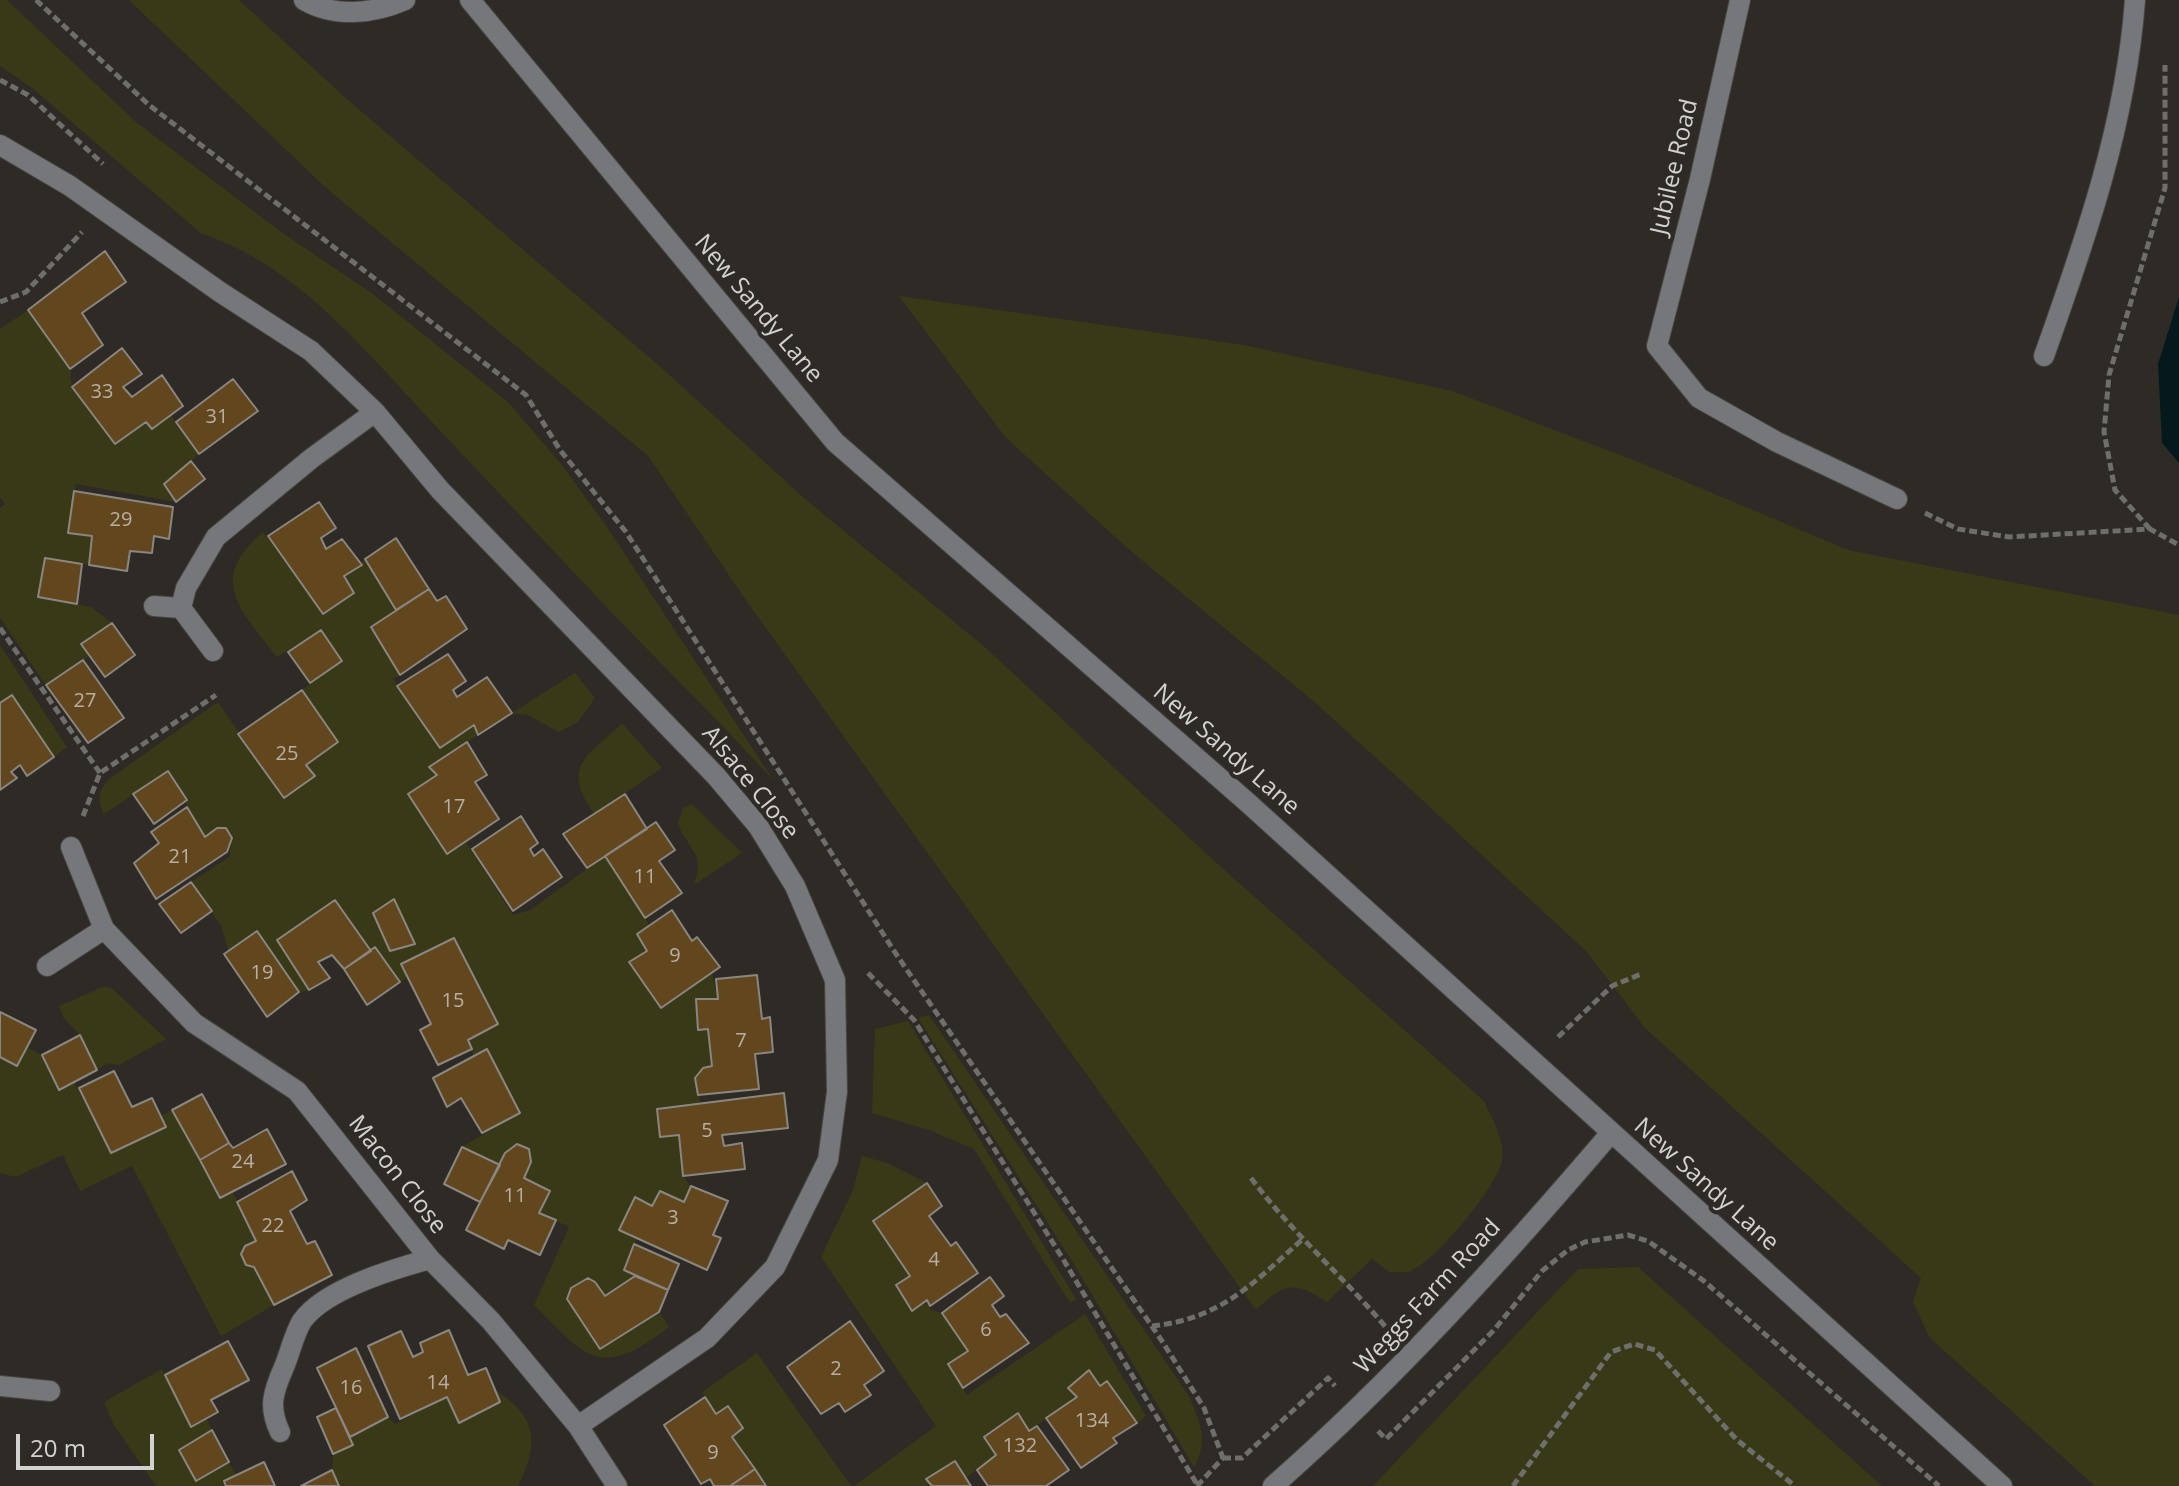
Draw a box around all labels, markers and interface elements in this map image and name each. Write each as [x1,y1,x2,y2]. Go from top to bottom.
street label: Jubilee Road [1645,96,1705,238]
street label: New Sandy Lane [688,229,828,389]
house number: 33 [91,380,113,404]
house number: 31 [206,405,228,429]
house number: 29 [110,508,132,532]
street label: New Sandy Lane [1147,679,1305,821]
house number: 27 [74,689,96,713]
street label: Alsace Close [695,720,805,846]
house number: 25 [276,742,298,766]
house number: 17 [443,795,465,819]
house number: 21 [169,845,191,869]
house number: 11 [634,865,656,889]
house number: 9 [669,944,681,968]
house number: 19 [251,961,273,985]
house number: 15 [442,989,464,1013]
house number: 7 [735,1029,747,1053]
street label: Macon Close [342,1110,452,1240]
street label: New Sandy Lane [1628,1113,1784,1257]
house number: 5 [701,1119,713,1143]
house number: 24 [232,1150,254,1174]
house number: 11 [504,1184,526,1208]
house number: 3 [667,1206,679,1230]
house number: 22 [262,1214,284,1238]
street label: Weggs Farm Road [1349,1214,1507,1380]
house number: 4 [928,1248,940,1272]
house number: 6 [980,1318,992,1342]
house number: 2 [830,1357,842,1381]
house number: 14 [427,1371,449,1395]
house number: 16 [340,1376,362,1400]
house number: 134 [1075,1409,1109,1433]
scale bar [20,1418,158,1468]
text: 20 m [30,1431,86,1464]
house number: 132 [1003,1434,1037,1458]
house number: 9 [707,1441,719,1465]

